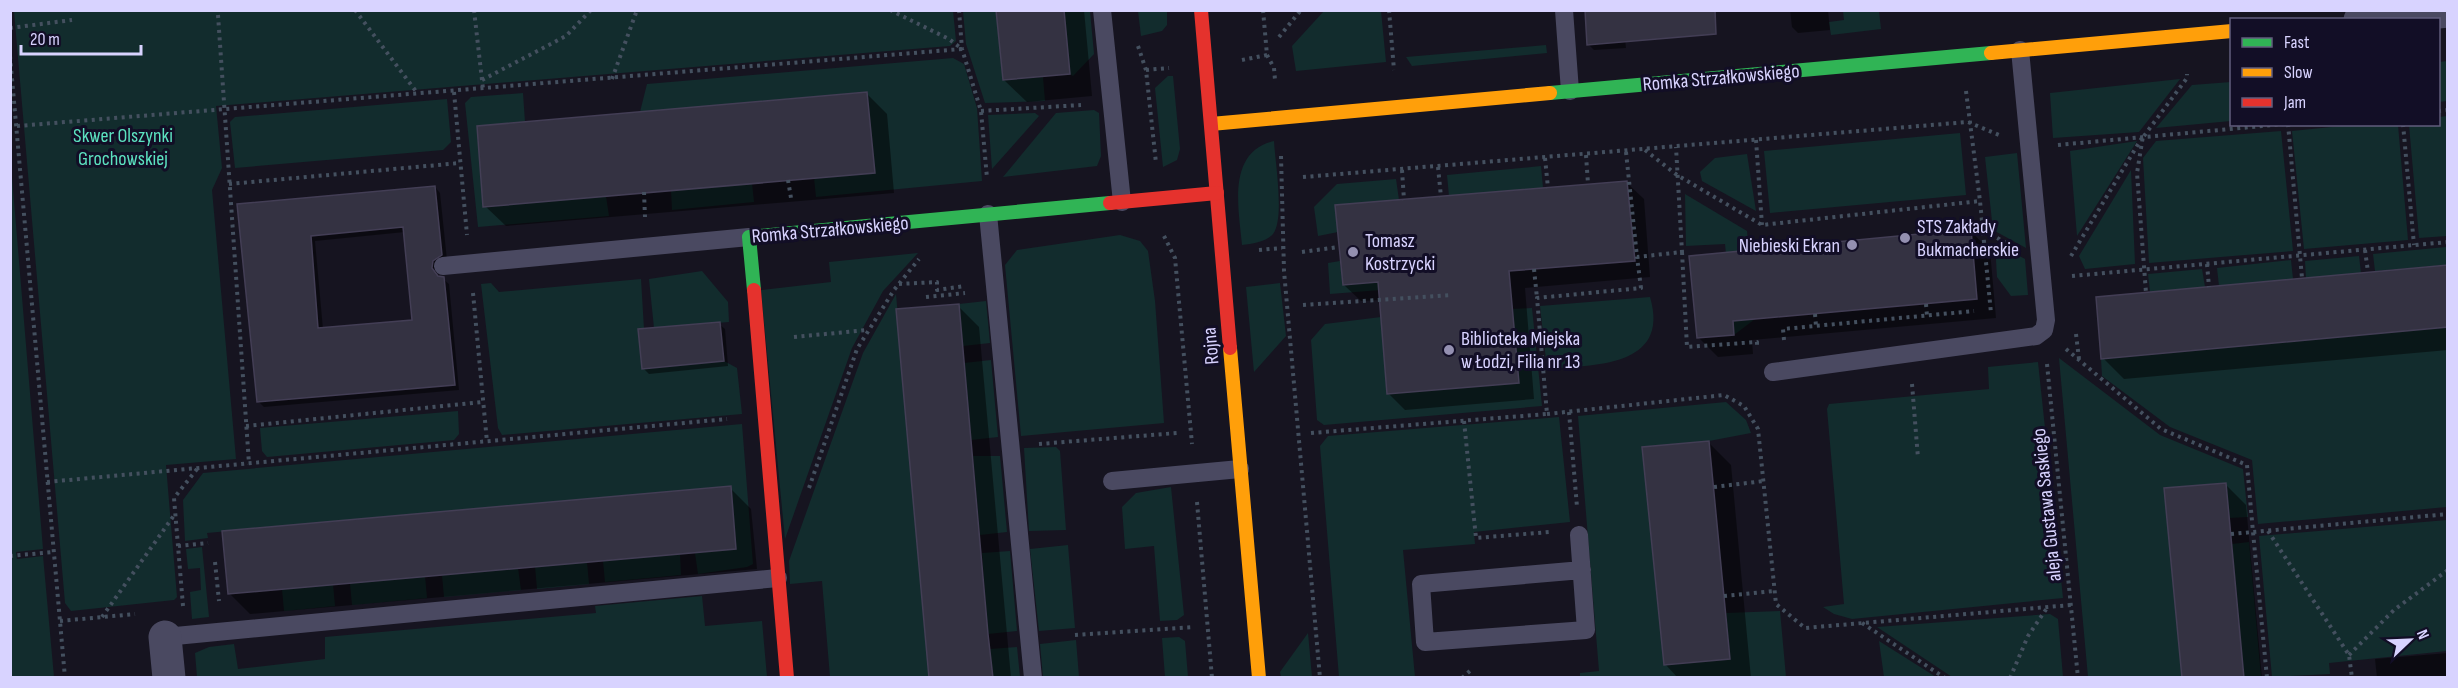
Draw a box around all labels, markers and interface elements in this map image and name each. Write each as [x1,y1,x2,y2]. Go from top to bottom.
scale bar [21,18,141,56]
legend [2230,18,2440,126]
text: 20 m [30,29,60,50]
text: Fast [2284,32,2310,53]
street label: Romka Strzałkowskiego [1642,59,1800,97]
text: Slow [2284,62,2313,83]
text: Jam [2283,92,2306,113]
park label: Skwer Olszynki Grochowskiej [73,124,173,171]
street label: Romka Strzałkowskiego [751,211,909,249]
place label: STS Zakłady Bukmacherskie [1917,215,2019,262]
place label: Tomasz Kostrzycki [1365,229,1435,276]
marker: STS Zakłady Bukmacherskie [1898,231,1912,245]
place label: Niebieski Ekran [1739,234,1840,258]
marker: Niebieski Ekran [1845,238,1859,252]
marker: Tomasz Kostrzycki [1346,245,1360,259]
street label: Rojna [1197,326,1225,365]
place label: Biblioteka Miejska w Łodzi, Filia nr 13 [1461,327,1580,374]
marker: Biblioteka Miejska w Łodzi, Filia nr 13 [1442,343,1456,357]
street label: aleja Gustawa Saskiego [2027,427,2067,583]
north arrow [2380,610,2440,670]
text: N [2412,627,2433,642]

